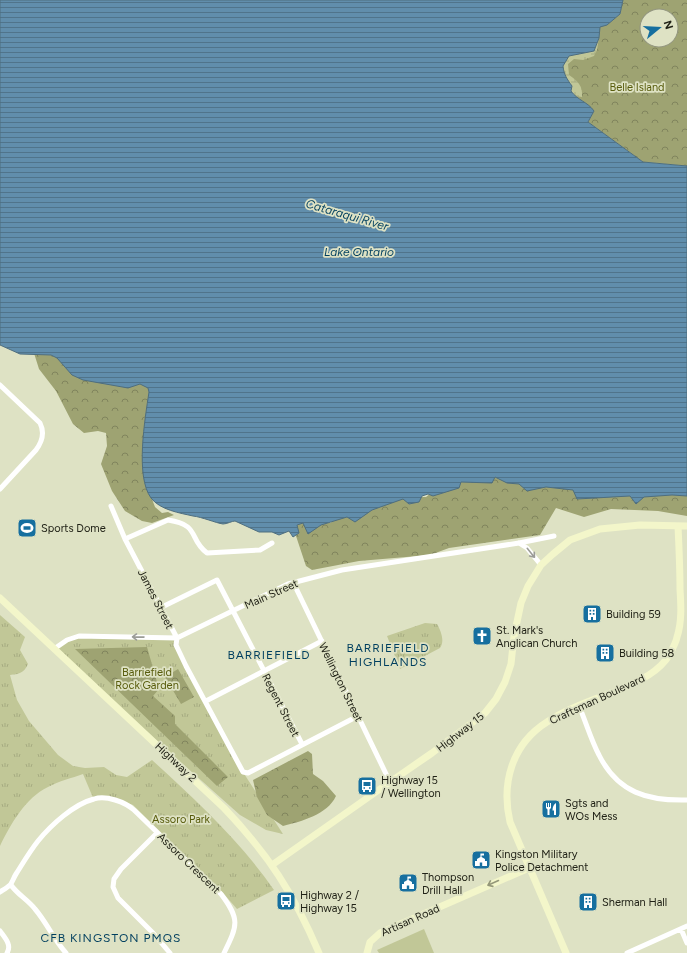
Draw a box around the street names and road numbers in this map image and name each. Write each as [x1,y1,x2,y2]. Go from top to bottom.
street label: James Street [135,567,176,631]
street label: Main Street [242,577,300,612]
street label: Wellington Street [316,641,365,724]
street label: Regent Street [259,671,302,739]
street label: Craftsman Boulevard [548,672,647,727]
street label: Highway 15 [434,710,487,755]
street label: Highway 2 [152,740,199,785]
street label: Assoro Crescent [155,830,223,896]
street label: Artisan Road [379,902,442,939]

